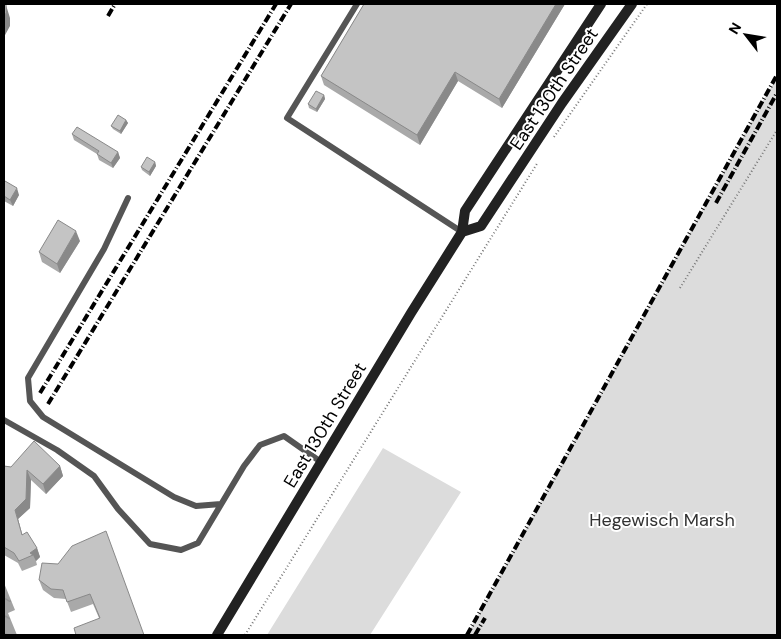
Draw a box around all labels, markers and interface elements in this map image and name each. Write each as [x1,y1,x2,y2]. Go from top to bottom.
north arrow [721,10,771,60]
text: N [725,19,745,37]
street label: East 130th Street [504,23,604,155]
street label: East 130th Street [278,358,372,492]
park label: Hegewisch Marsh [589,508,735,532]

